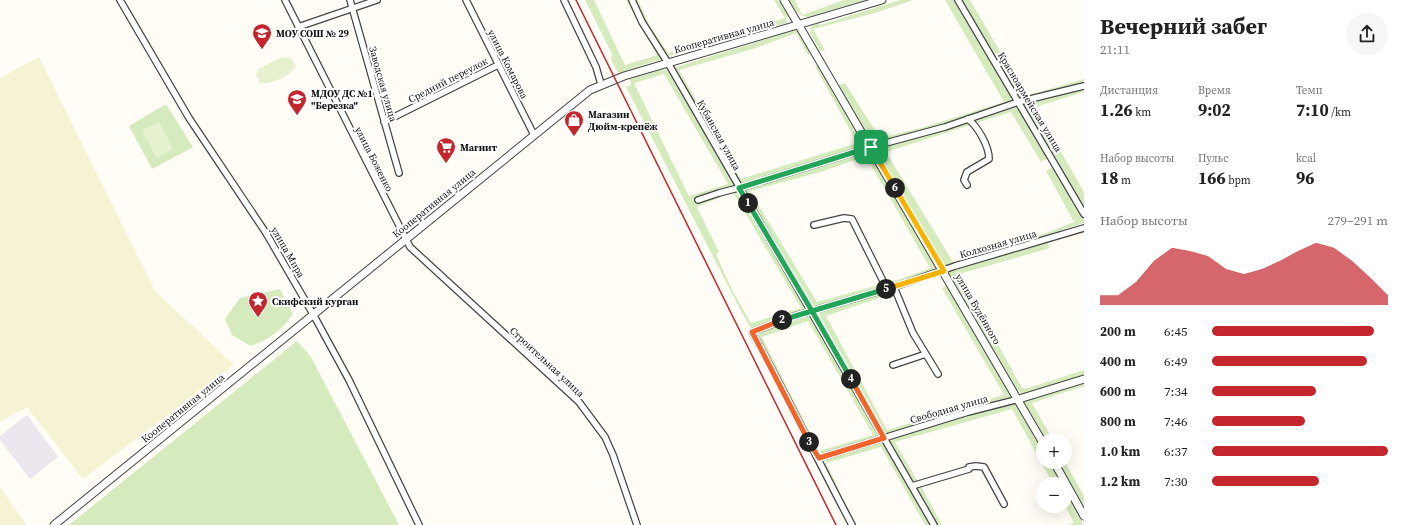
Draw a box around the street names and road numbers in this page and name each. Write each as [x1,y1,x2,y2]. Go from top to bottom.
street label: Кооперативная улица [673,15,776,56]
street label: улица Комарова [485,27,531,102]
street label: Заводская улица [366,45,400,124]
street label: Красноармейская улица [995,50,1065,155]
street label: Средний переулок [406,54,490,106]
street label: Кубанская улица [694,97,744,173]
street label: улица Боженко [352,124,396,194]
street label: Кооперативная улица [390,165,479,241]
street label: улица Мира [268,224,308,281]
street label: Колхозная улица [958,227,1039,261]
street label: улица Будённого [952,271,1004,347]
street label: Строительная улица [507,324,588,400]
street label: Кооперативная улица [139,370,228,446]
street label: Свободная улица [908,391,990,426]

